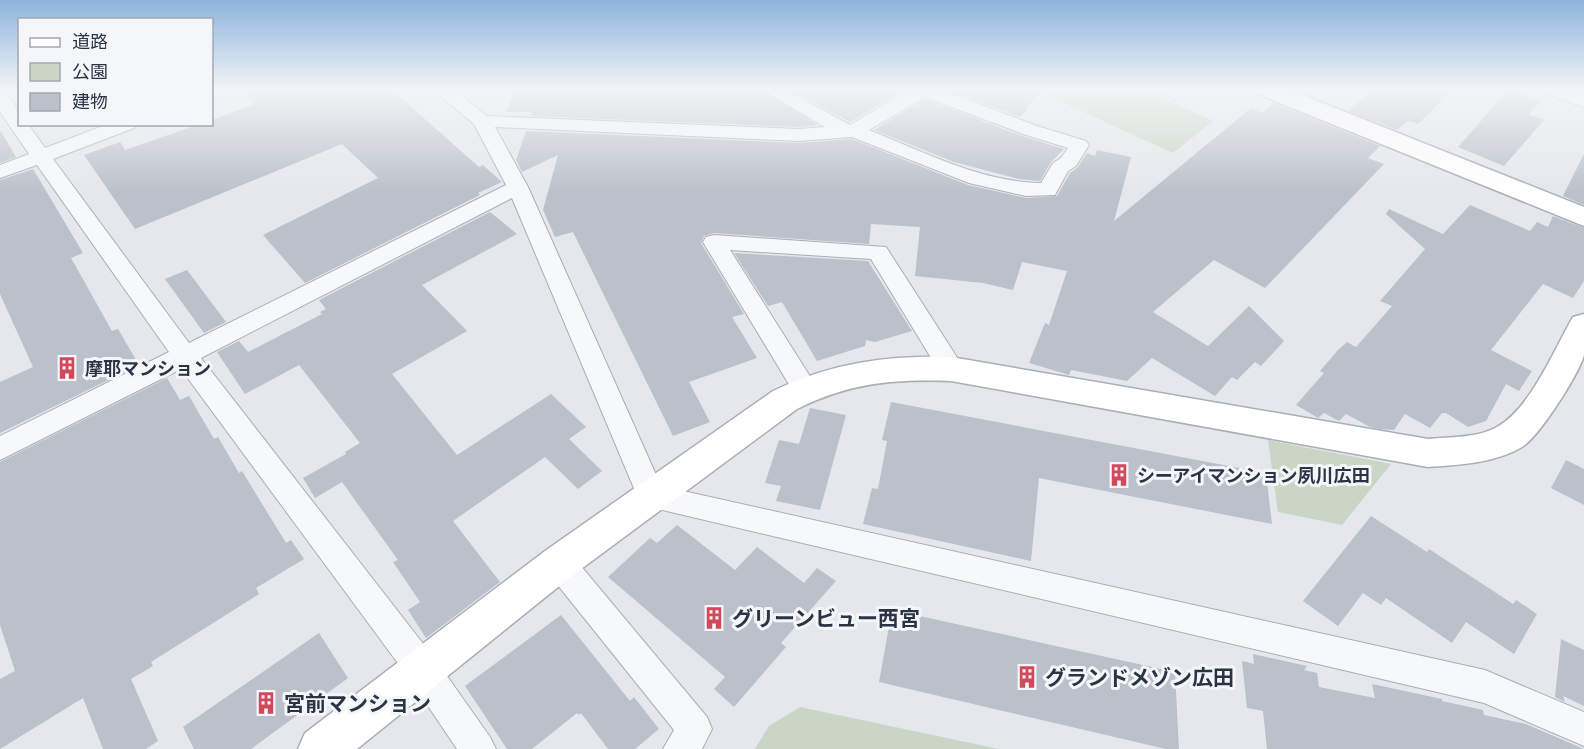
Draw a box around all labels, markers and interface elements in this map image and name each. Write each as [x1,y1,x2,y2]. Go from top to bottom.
legend [18,18,213,126]
text: 道路 [72,30,108,53]
text: 公園 [72,60,108,83]
text: 建物 [72,90,108,113]
building icon: 摩耶マンション [54,355,80,381]
place label: 摩耶マンション [85,357,211,380]
building icon: シーアイマンション夙川広田 [1106,462,1132,488]
place label: シーアイマンション夙川広田 [1137,464,1369,487]
building icon: グリーンビュー西宮 [701,605,727,631]
place label: グリーンビュー西宮 [732,605,920,632]
building icon: グランドメゾン広田 [1014,664,1040,690]
place label: グランドメゾン広田 [1045,664,1234,691]
building icon: 宮前マンション [253,690,279,716]
place label: 宮前マンション [284,690,431,717]

